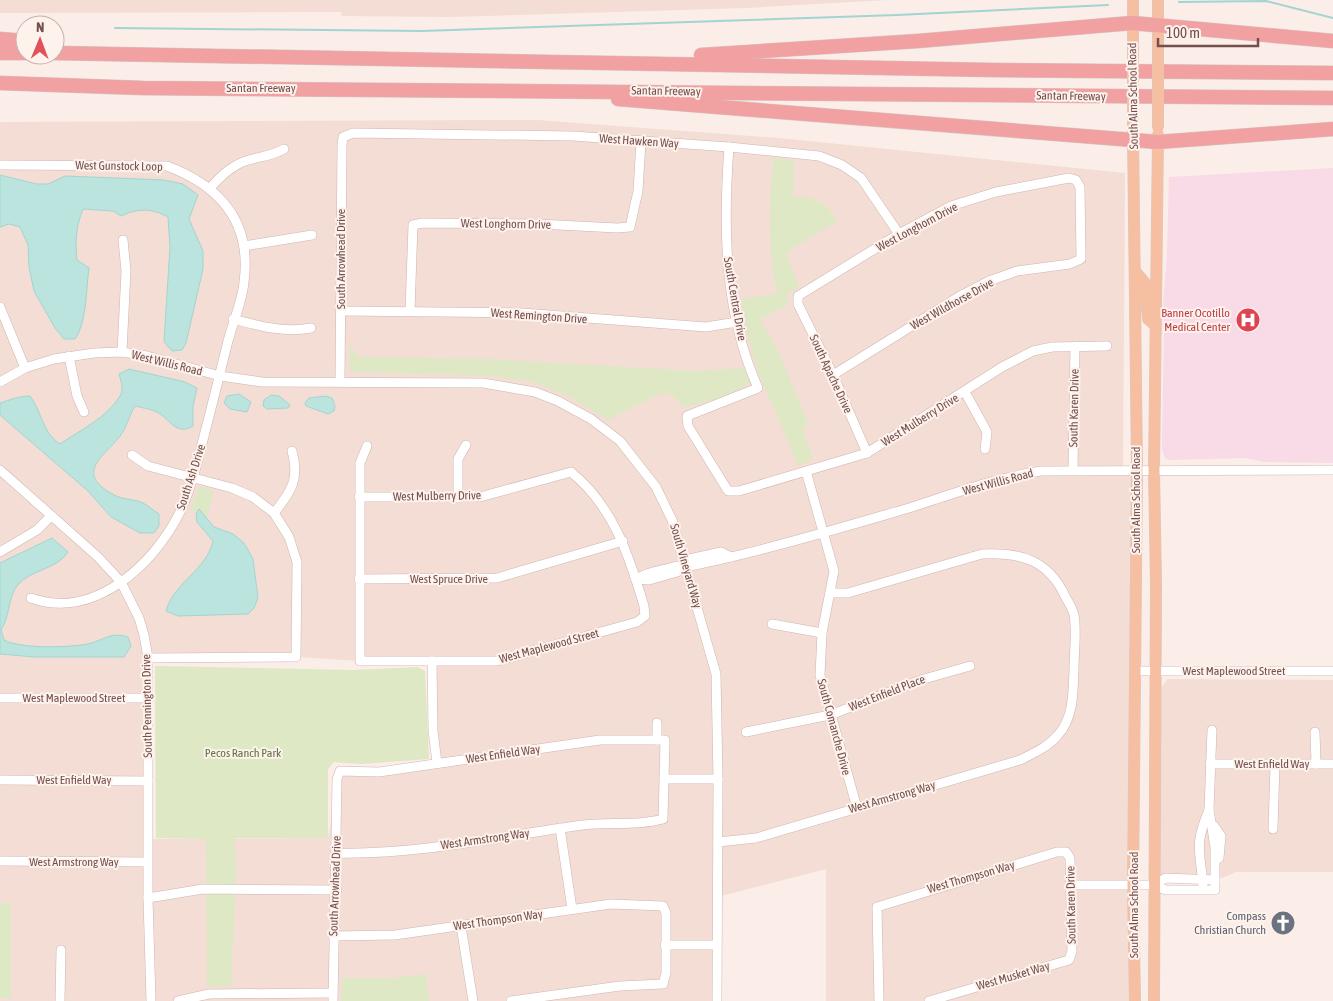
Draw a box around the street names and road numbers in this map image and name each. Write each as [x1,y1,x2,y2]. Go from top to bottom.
street label: South Alma School Road [1125,43,1141,149]
street label: Santan Freeway [226,81,296,95]
street label: Santan Freeway [631,83,701,99]
street label: Santan Freeway [1036,88,1106,104]
street label: West Hawken Way [599,131,679,151]
street label: West Gunstock Loop [75,158,163,174]
street label: West Longhorn Drive [874,200,960,254]
street label: South Arrowhead Drive [334,209,348,309]
street label: West Longhorn Drive [461,216,551,232]
street label: South Central Drive [721,256,749,342]
street label: West Wildhorse Drive [908,275,996,333]
street label: West Remington Drive [490,306,588,326]
street label: South Apache Drive [807,332,855,416]
street label: West Willis Road [130,347,204,379]
street label: South Karen Drive [1066,369,1082,447]
street label: West Mulberry Drive [879,391,961,449]
street label: South Ash Drive [174,442,208,512]
street label: South Alma School Road [1129,447,1143,553]
street label: West Willis Road [961,466,1035,498]
street label: West Mulberry Drive [393,488,481,504]
street label: South Vineyard Way [667,522,705,610]
street label: West Spruce Drive [410,572,488,586]
street label: West Maplewood Street [498,626,601,666]
street label: South Pennington Drive [139,654,155,758]
street label: West Maplewood Street [1183,664,1286,678]
street label: West Enfield Place [847,672,927,714]
street label: South Comanche Drive [814,677,854,777]
street label: West Maplewood Street [23,691,126,705]
street label: West Enfield Way [465,742,541,766]
street label: West Enfield Way [1235,757,1309,771]
street label: West Enfield Way [37,773,111,787]
street label: West Armstrong Way [847,778,937,816]
street label: West Armstrong Way [440,826,530,852]
street label: South Arrowhead Drive [326,836,344,936]
street label: South Alma School Road [1127,852,1141,958]
street label: West Armstrong Way [29,855,119,869]
street label: West Thompson Way [926,858,1016,896]
street label: South Karen Drive [1063,866,1079,944]
street label: West Thompson Way [452,907,544,933]
street label: West Musket Way [975,959,1051,993]

